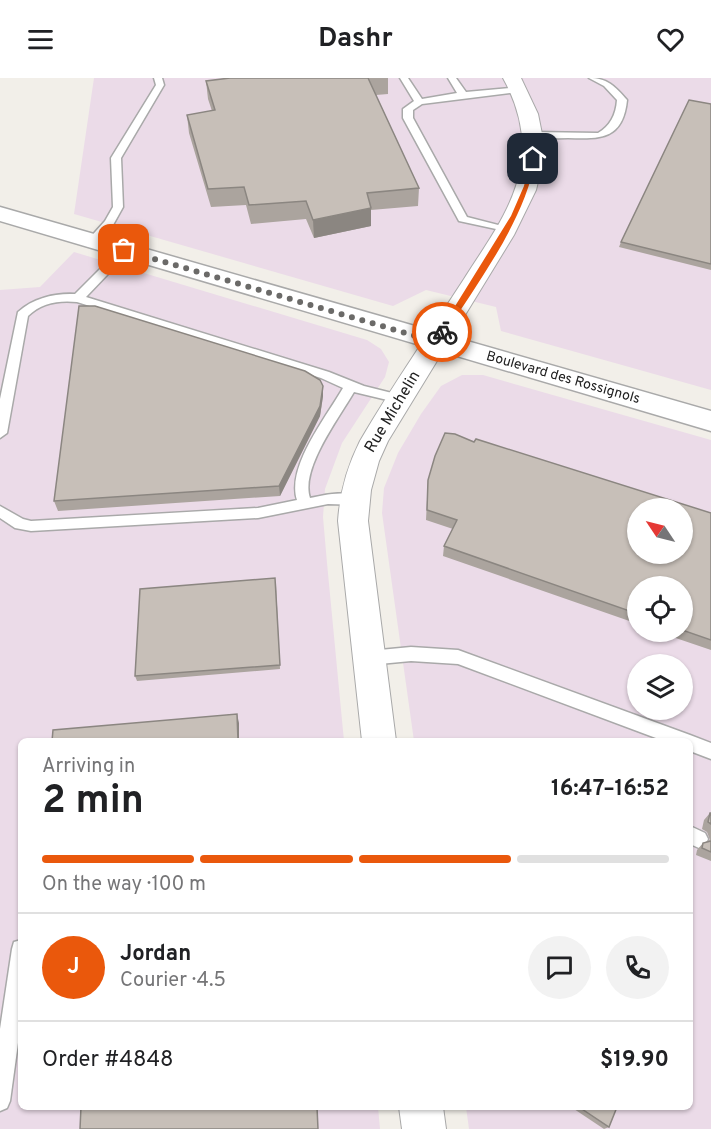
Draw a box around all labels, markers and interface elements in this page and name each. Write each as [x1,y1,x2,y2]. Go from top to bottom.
text: Dashr [318,22,393,56]
icon: menu [24,23,57,56]
icon: heart [654,23,687,56]
pin [507,133,558,184]
icon: home [516,142,549,175]
pin [98,224,149,275]
icon: bag [107,233,140,266]
courier [412,302,472,362]
icon: bike [426,316,459,349]
street label: Boulevard des Rossignols [484,348,642,408]
street label: Rue Michelin [361,368,425,456]
north arrow [627,498,693,564]
map controls [627,498,693,720]
button: locate [627,576,693,642]
button: layers [627,654,693,720]
text: Arriving in [42,754,135,780]
text: 16:47–16:52 [551,776,669,803]
text: 2 min [42,778,144,827]
text: On the way · 100 m [42,872,206,898]
button: chat [528,936,591,999]
button: phone [606,936,669,999]
text: Jordan [120,941,191,968]
text: J [67,954,80,981]
text: Courier · 4.5 [120,968,226,994]
text: Order #4848 [42,1047,174,1074]
text: $19.90 [600,1047,669,1074]

